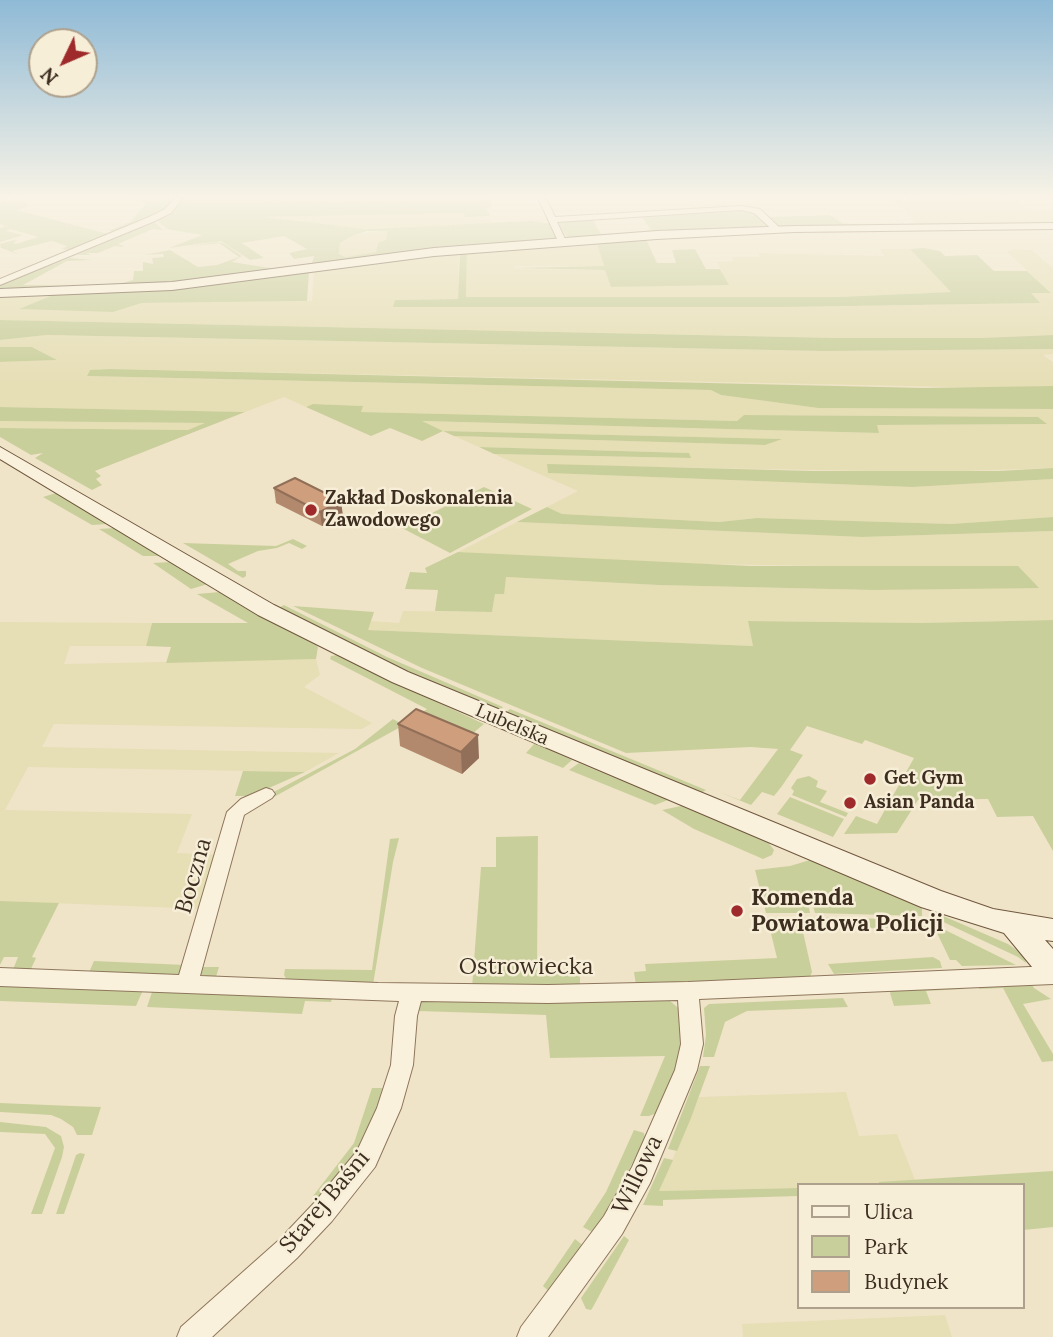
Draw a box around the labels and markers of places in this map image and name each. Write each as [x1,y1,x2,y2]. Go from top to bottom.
place label: Zakład Doskonalenia Zawodowego [325,488,513,532]
marker: Zakład Doskonalenia Zawodowego [303,502,319,518]
place label: Get Gym [884,768,964,790]
marker: Get Gym [862,771,878,787]
place label: Asian Panda [864,792,974,814]
marker: Asian Panda [842,795,858,811]
place label: Komenda Powiatowa Policji [751,884,944,938]
marker: Komenda Powiatowa Policji [729,903,745,919]

